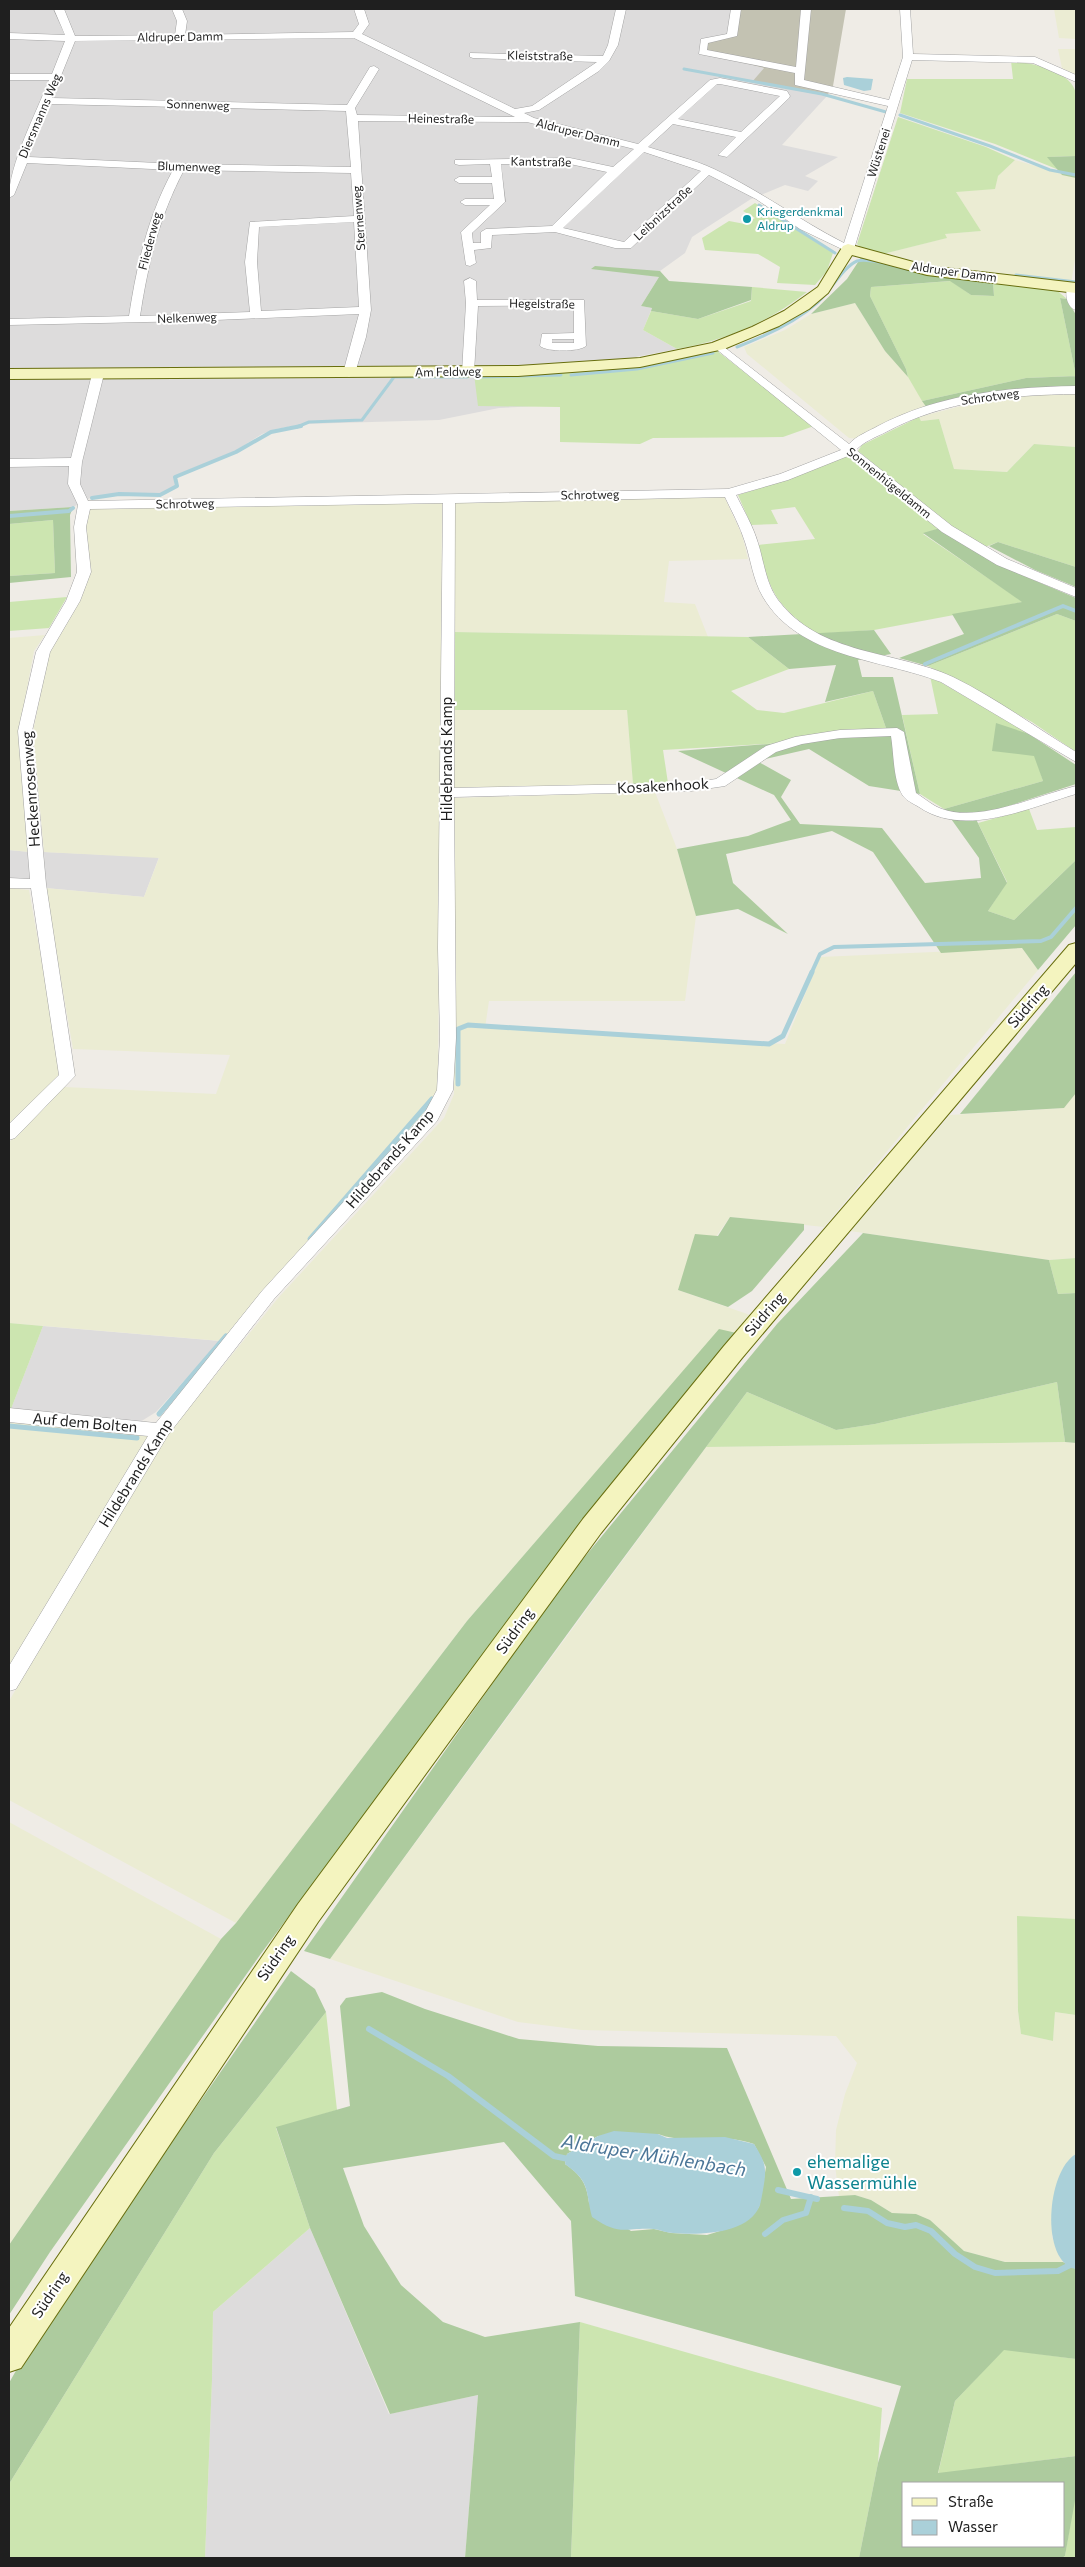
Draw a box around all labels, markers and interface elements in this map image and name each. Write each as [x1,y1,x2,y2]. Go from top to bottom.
street label: Aldruper Damm [137,28,223,44]
street label: Kleiststraße [507,47,573,63]
street label: Diersmanns Weg [15,71,63,160]
street label: Sonnenweg [166,96,230,112]
street label: Heinestraße [408,110,474,126]
street label: Aldruper Damm [535,115,622,149]
street label: Wüstenei [863,126,893,179]
street label: Kantstraße [510,153,572,169]
street label: Blumenweg [157,158,221,174]
street label: Leibnizstraße [630,182,694,243]
street label: Sternenweg [349,185,367,251]
place label: Kriegerdenkmal Aldrup [757,204,843,232]
street label: Fliederweg [135,210,164,271]
marker: Kriegerdenkmal Aldrup [741,213,753,225]
street label: Aldruper Damm [910,258,998,284]
street label: Hegelstraße [509,295,575,311]
street label: Nelkenweg [157,309,218,325]
street label: Am Feldweg [415,363,482,379]
street label: Schrotweg [960,385,1020,407]
street label: Sonnenhügeldamm [845,444,935,521]
street label: Schrotweg [561,486,620,502]
street label: Schrotweg [156,495,215,511]
street label: Hildebrands Kamp [437,696,455,821]
street label: Heckenrosenweg [17,730,43,848]
street label: Kosakenhook [617,774,709,796]
street label: Südring [1003,980,1051,1031]
street label: Hildebrands Kamp [341,1105,437,1211]
street label: Südring [740,1288,788,1339]
street label: Auf dem Bolten [32,1408,138,1436]
street label: Hildebrands Kamp [94,1415,176,1530]
street label: Südring [492,1604,537,1657]
street label: Südring [253,1931,298,1984]
water label: Aldruper Mühlenbach [559,2128,748,2180]
place label: ehemalige Wassermühle [807,2150,917,2193]
marker: ehemalige Wassermühle [791,2166,803,2178]
street label: Südring [27,2268,71,2321]
legend [902,2482,1065,2547]
text: Straße [948,2492,994,2510]
text: Wasser [948,2517,998,2535]

